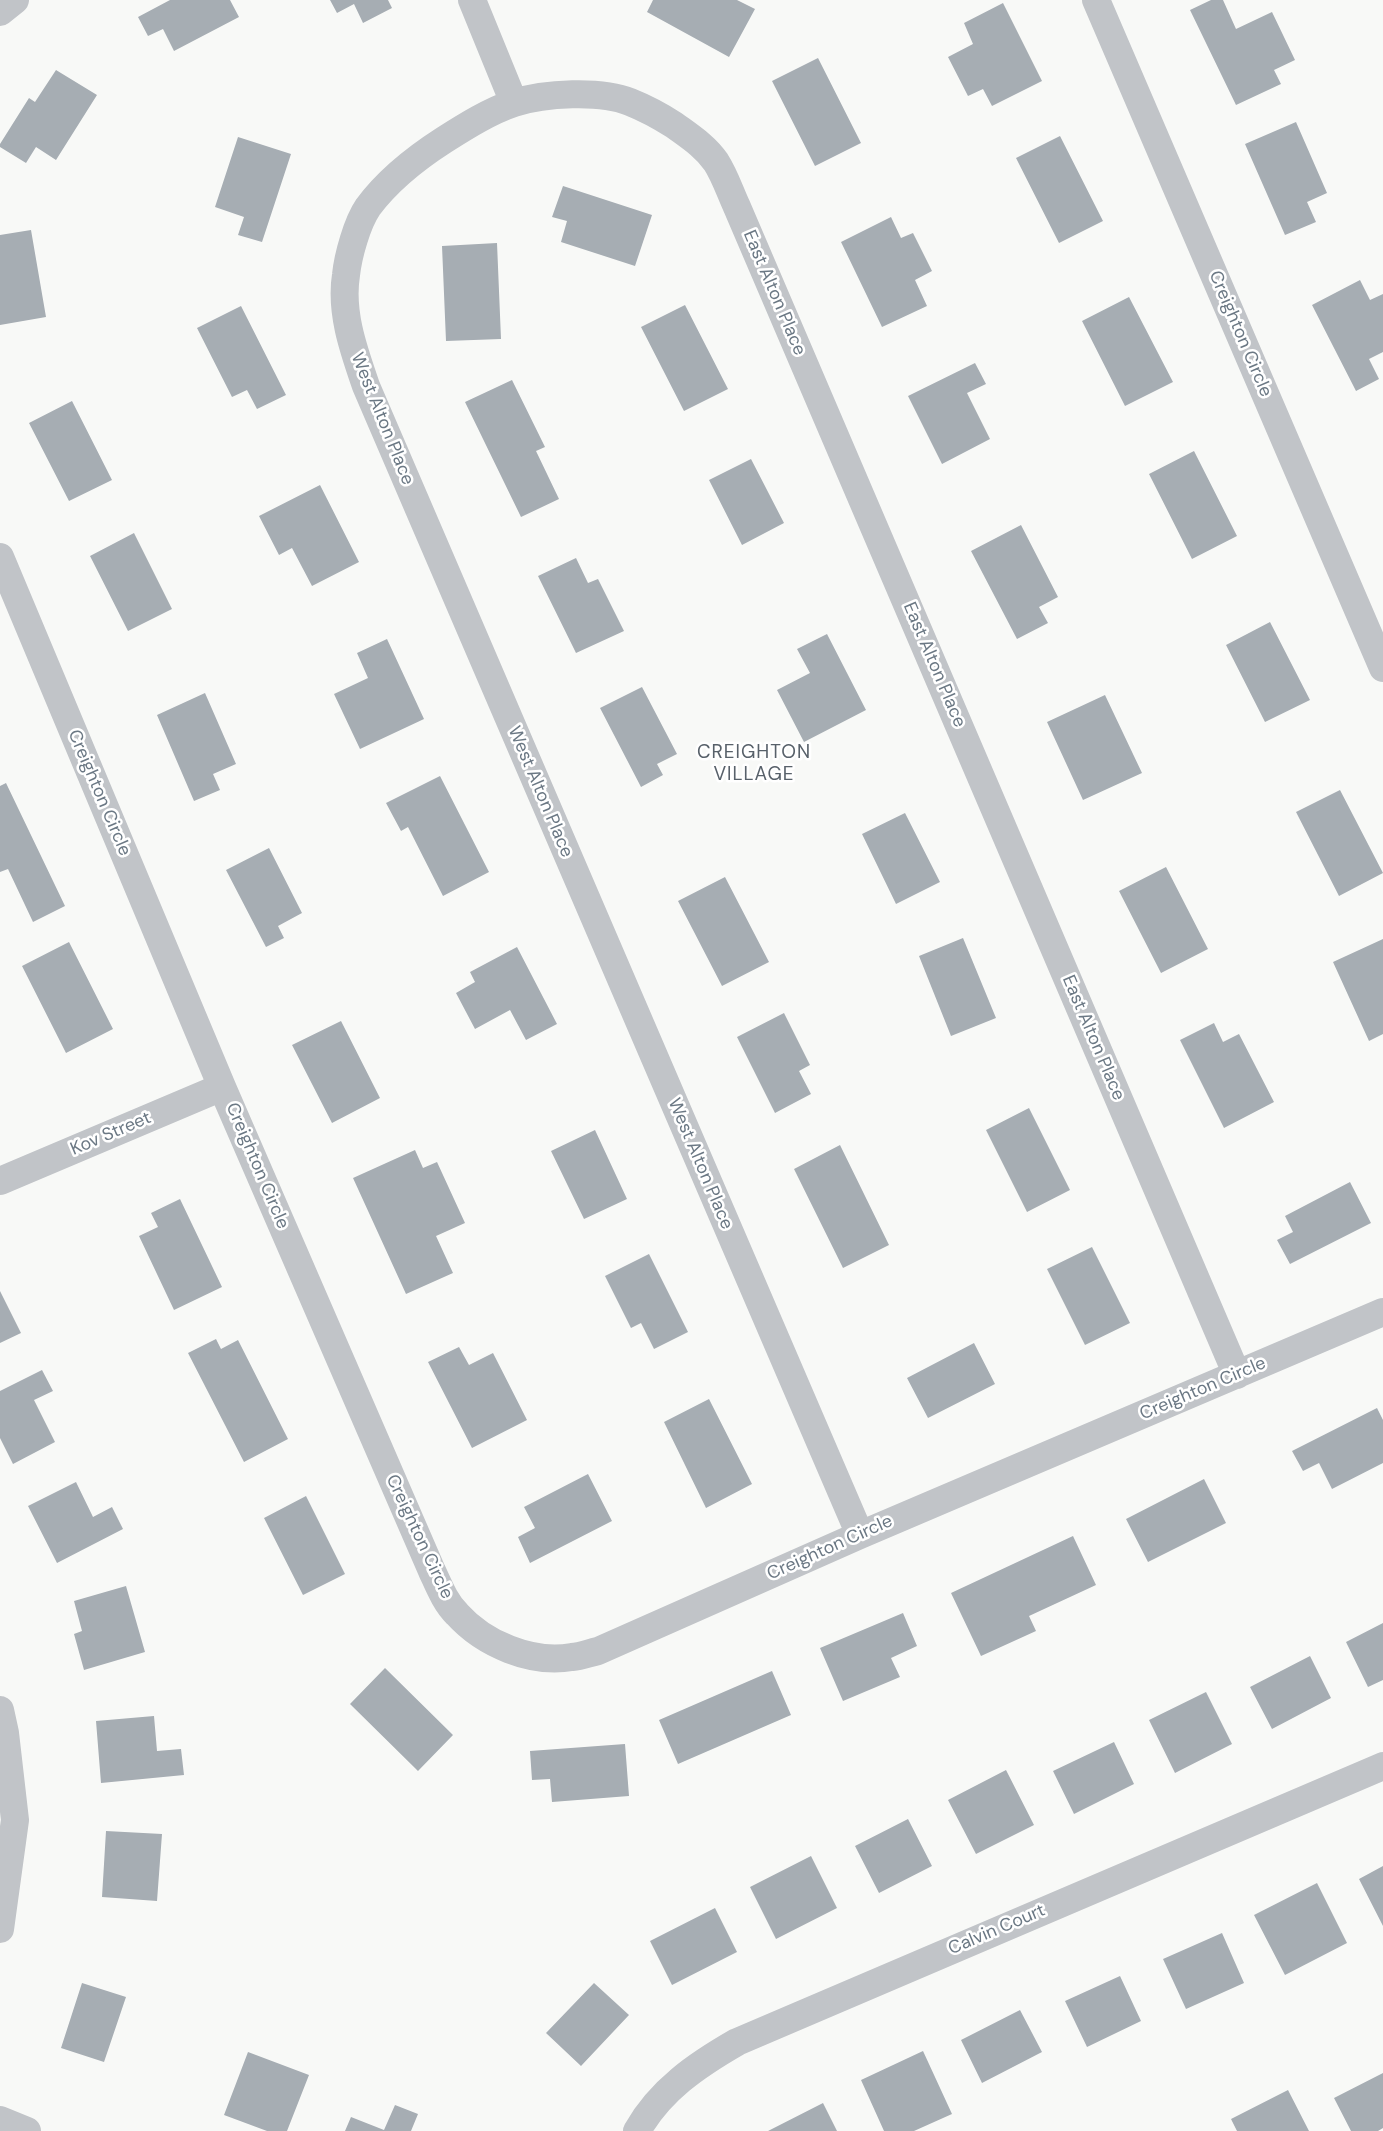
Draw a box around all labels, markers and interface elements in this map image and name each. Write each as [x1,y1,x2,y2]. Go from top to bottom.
street label: East Alton Place [738,227,810,359]
street label: Creighton Circle [1204,268,1276,400]
street label: West Alton Place [346,350,418,488]
street label: East Alton Place [898,599,970,731]
street label: West Alton Place [503,723,577,861]
street label: Creighton Circle [63,727,135,859]
district label: CREIGHTON VILLAGE [696,742,812,786]
street label: East Alton Place [1057,972,1129,1104]
street label: West Alton Place [663,1095,737,1233]
street label: Creighton Circle [221,1100,293,1232]
street label: Kov Street [67,1107,155,1161]
street label: Creighton Circle [1137,1353,1269,1425]
street label: Creighton Circle [381,1471,457,1603]
street label: Creighton Circle [764,1511,896,1585]
street label: Calvin Court [945,1900,1049,1960]

